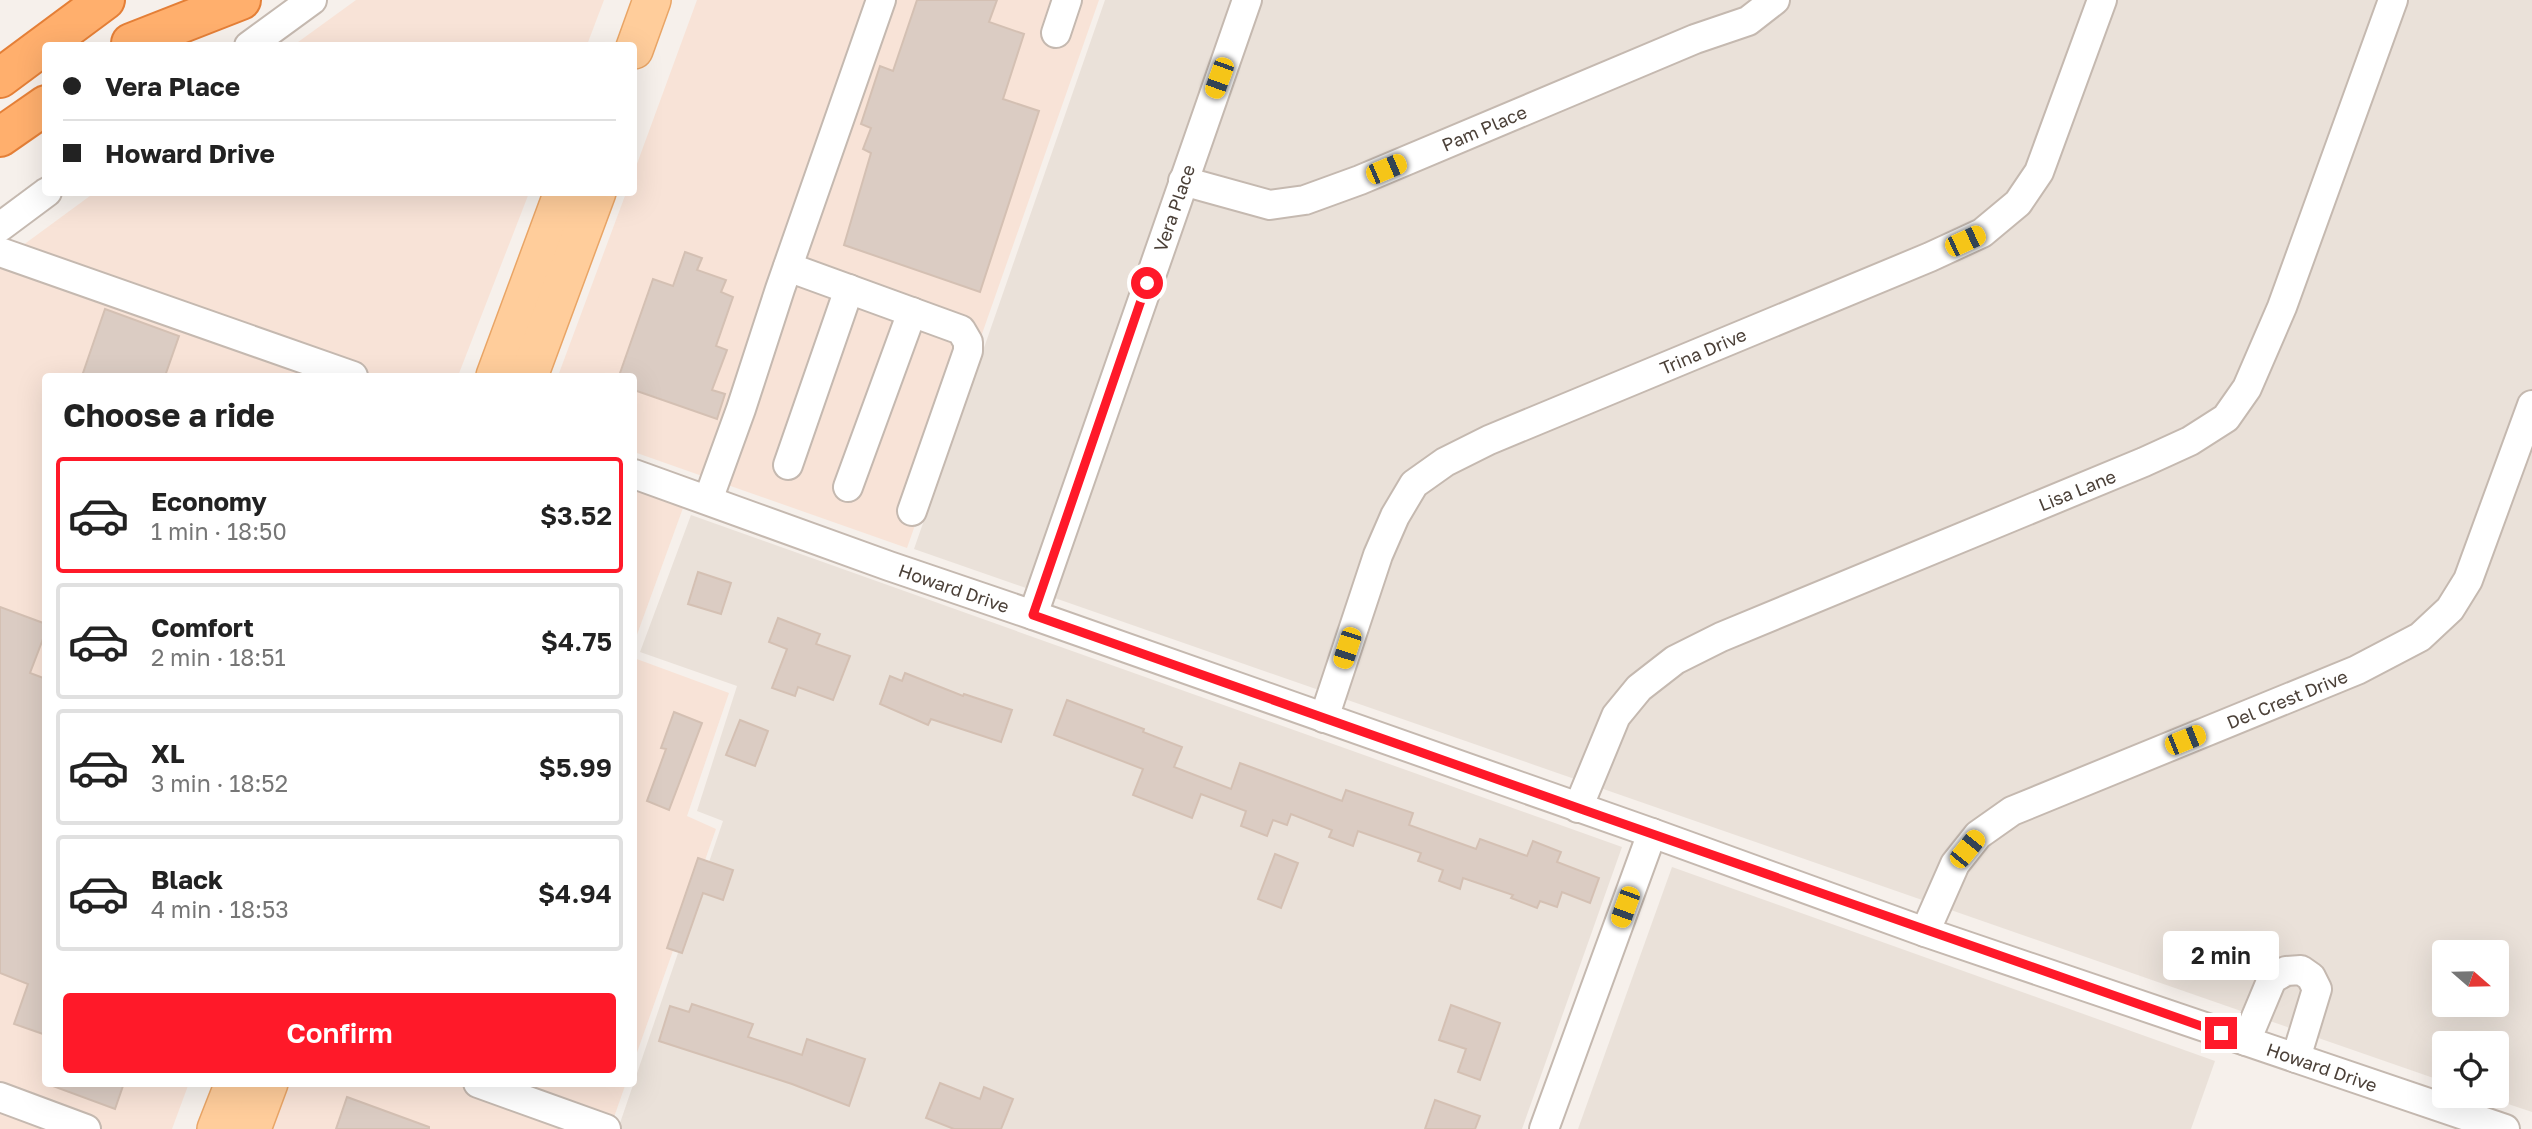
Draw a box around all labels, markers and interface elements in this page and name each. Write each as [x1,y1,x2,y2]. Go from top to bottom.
car [1202,55,1237,101]
text: Vera Place [105,71,240,102]
street label: Pam Place [1438,100,1530,156]
text: Howard Drive [105,138,275,169]
car [1363,151,1410,187]
street label: Vera Place [1149,161,1199,255]
car [1942,223,1989,259]
route start [1131,267,1163,299]
street label: Trina Drive [1656,323,1750,379]
text: Choose a ride [63,396,275,434]
street label: Lisa Lane [2035,465,2119,515]
icon: car [67,484,130,547]
text: Economy [151,486,267,517]
text: $3.52 [540,500,612,531]
text: 1 min · 18:50 [151,517,287,545]
street label: Howard Drive [896,559,1012,617]
icon: car [67,610,130,673]
text: Comfort [151,612,254,643]
car [1331,625,1364,671]
text: $4.75 [541,626,612,657]
text: 2 min · 18:51 [151,643,286,671]
street label: Del Crest Drive [2223,665,2351,733]
car [2162,722,2209,758]
icon: car [67,736,130,799]
text: XL [151,738,185,769]
text: $5.99 [539,752,612,783]
text: 3 min · 18:52 [151,769,288,797]
car [1946,826,1989,872]
icon: car [67,862,130,925]
text: Black [151,864,223,895]
text: $4.94 [538,878,612,909]
car [1608,884,1643,930]
text: 4 min · 18:53 [151,895,289,923]
callout: 2 min [2163,932,2279,981]
north arrow [2432,940,2510,1017]
map controls [2432,940,2509,1108]
text: 2 min [2191,941,2251,969]
button: Confirm [63,993,616,1073]
route end [2205,1017,2237,1049]
button: locate [2432,1031,2509,1108]
street label: Howard Drive [2264,1038,2380,1096]

